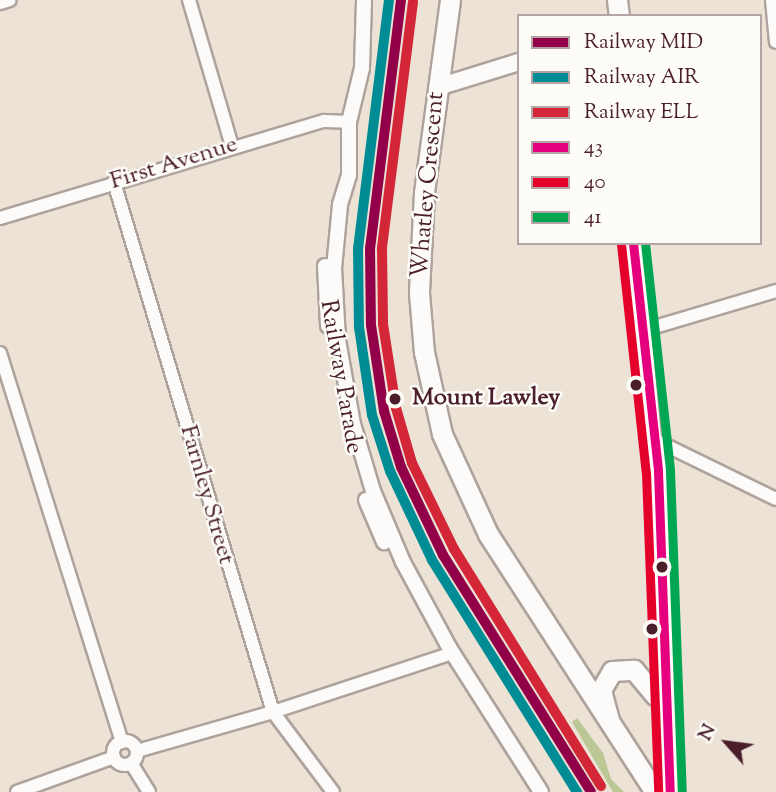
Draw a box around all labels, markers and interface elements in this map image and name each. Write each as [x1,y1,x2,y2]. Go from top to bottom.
legend [517,14,762,245]
text: Railway MID [584,28,703,58]
text: Railway AIR [584,63,699,93]
street label: Whatley Crescent [407,91,451,279]
text: Railway ELL [584,98,698,128]
street label: First Avenue [107,131,241,197]
text: 43 [584,133,603,163]
text: 40 [584,168,606,198]
text: 41 [584,203,602,233]
street label: Railway Parade [312,298,368,456]
unlabelled marker [629,378,643,392]
place label: Mount Lawley [412,385,560,413]
marker: Mount Lawley [384,388,406,410]
street label: Farnley Street [172,422,240,568]
unlabelled marker [655,560,669,574]
unlabelled marker [645,622,659,636]
north arrow [692,708,762,778]
text: N [693,720,723,746]

